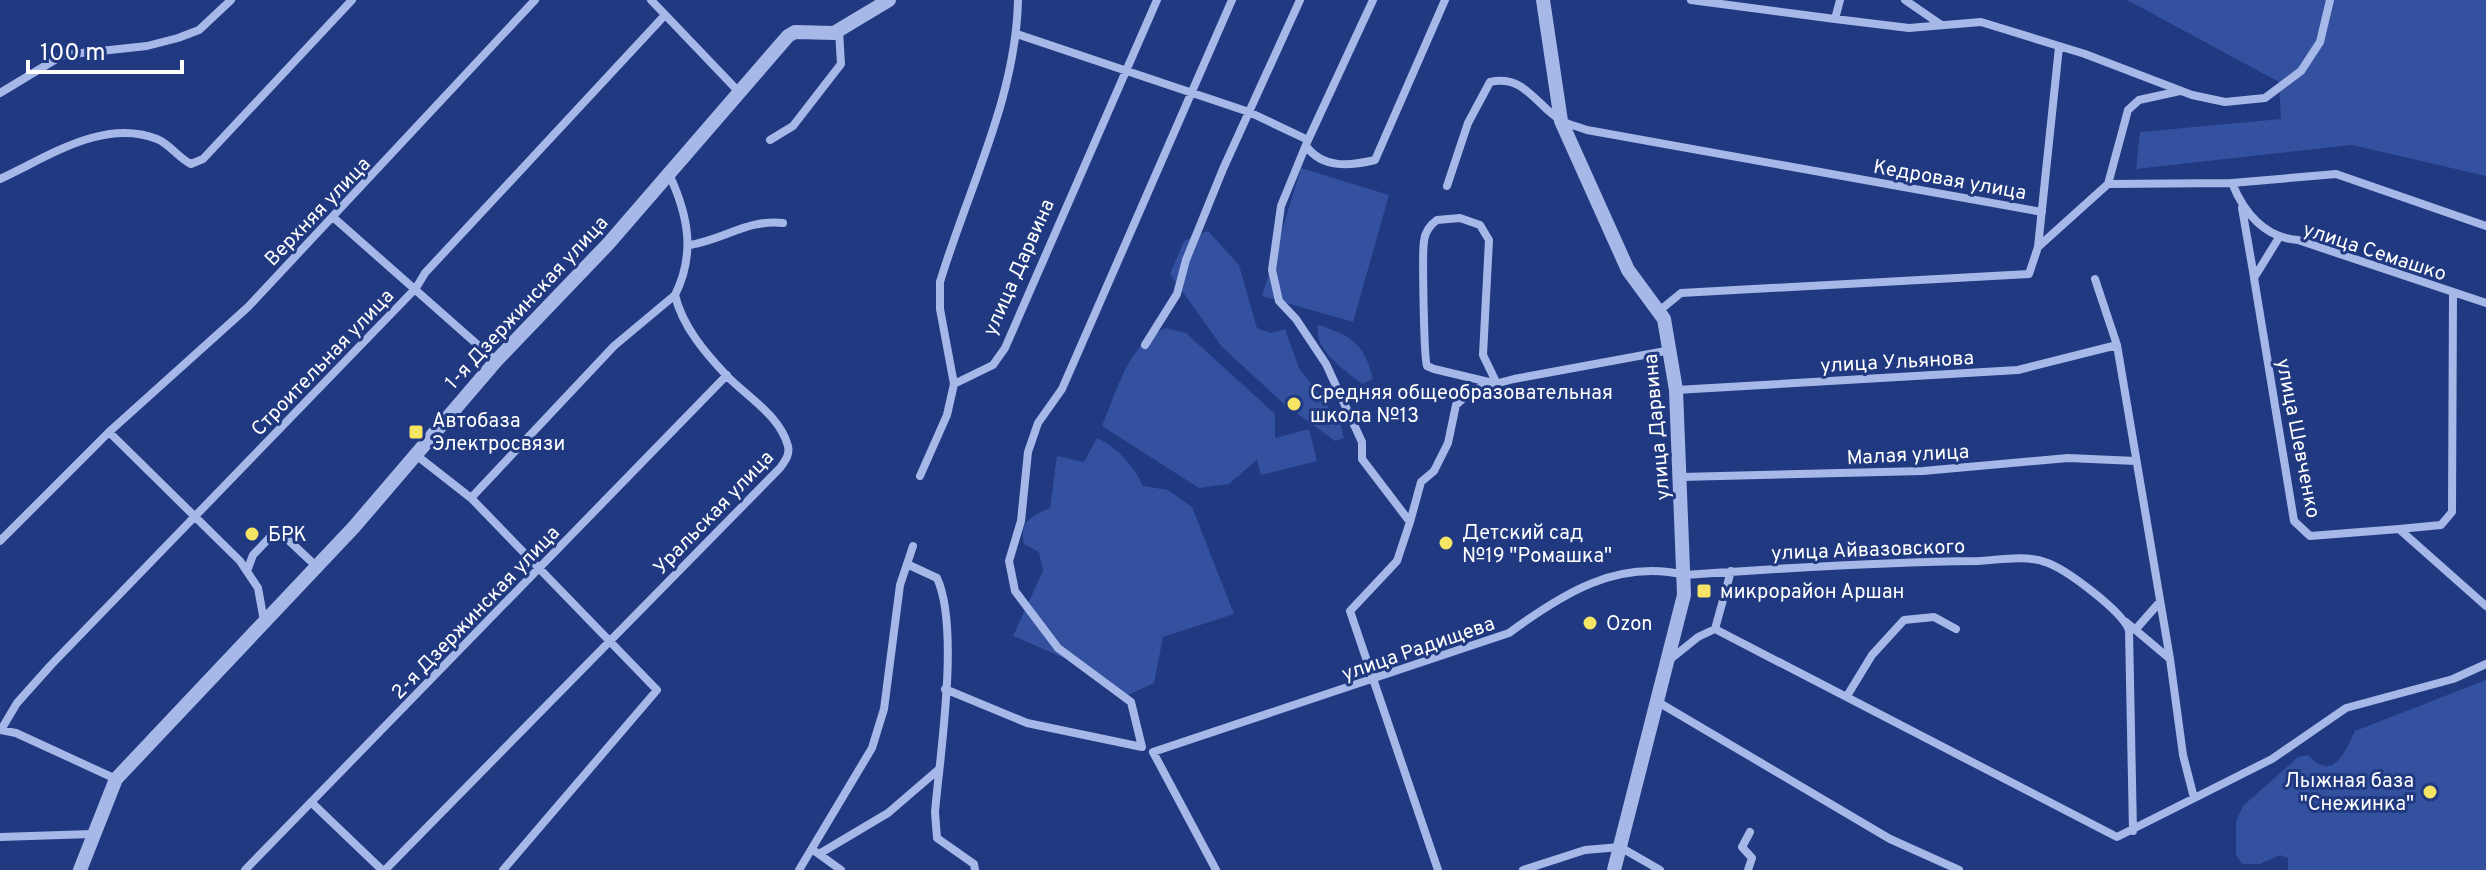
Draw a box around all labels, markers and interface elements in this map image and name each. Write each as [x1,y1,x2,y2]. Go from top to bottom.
scale bar [28,24,182,74]
text: 100 m [40,39,106,69]
street label: Верхняя улица [260,152,377,273]
street label: Кедровая улица [1871,155,2028,207]
street label: улица Дарвина [978,195,1062,340]
street label: 1-я Дзержинская улица [440,211,615,396]
street label: улица Семашко [2299,217,2449,288]
street label: Строительная улица [246,284,401,443]
street label: улица Ульянова [1819,346,1975,380]
street label: улица Дарвина [1639,352,1677,501]
street label: улица Шевченко [2269,356,2325,520]
place label: Средняя общеобразовательная школа №13 [1310,381,1613,430]
marker: Средняя общеобразовательная школа №13 [1285,395,1303,413]
place label: Автобаза Электросвязи [432,409,565,458]
marker: Автобаза Электросвязи [407,423,425,441]
street label: Малая улица [1846,440,1970,472]
street label: Уральская улица [648,446,780,581]
street label: 2-я Дзержинская улица [386,521,566,706]
place label: Детский сад №19 "Ромашка" [1462,521,1612,570]
place label: БРК [268,523,307,549]
marker: БРК [243,525,261,543]
marker: Детский сад №19 "Ромашка" [1437,534,1455,552]
street label: улица Айвазовского [1771,535,1966,567]
place label: микрорайон Аршан [1720,580,1904,606]
marker: микрорайон Аршан [1695,582,1713,600]
street label: улица Радищева [1339,612,1499,688]
place label: Ozon [1606,612,1652,638]
marker: Ozon [1581,614,1599,632]
place label: Лыжная база "Снежинка" [2284,769,2414,818]
marker: Лыжная база "Снежинка" [2421,783,2439,801]

